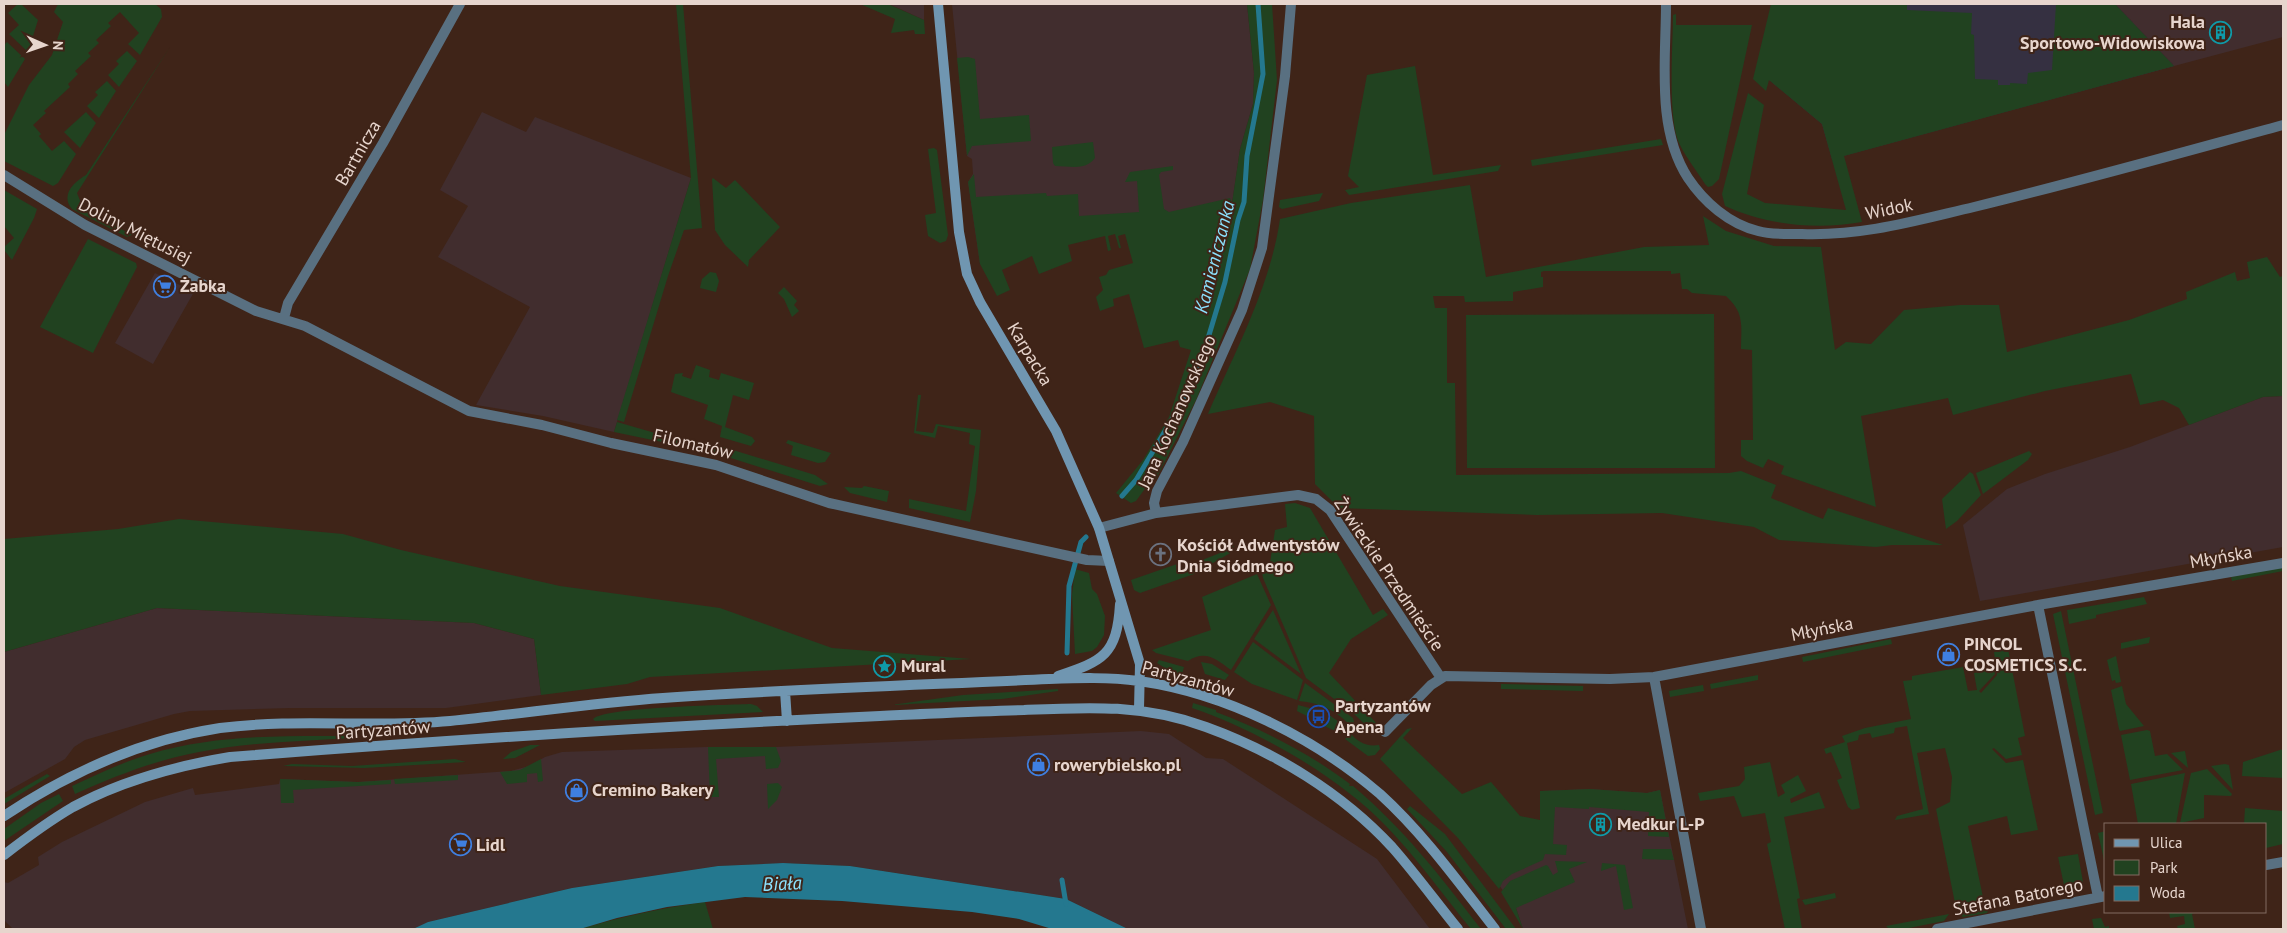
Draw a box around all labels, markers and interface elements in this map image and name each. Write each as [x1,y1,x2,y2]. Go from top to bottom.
place label: Hala Sportowo-Widowiskowa [2020,10,2205,54]
north arrow [20,20,70,70]
building icon: Hala Sportowo-Widowiskowa [2209,20,2233,44]
text: N [49,41,67,50]
street label: Bartnicza [330,116,385,190]
street label: Doliny Miętusiej [75,192,196,269]
street label: Widok [1863,192,1915,225]
water label: Kamieniczanka [1188,198,1240,316]
supermarket icon: Żabka [152,274,176,298]
place label: Żabka [180,274,226,297]
street label: Karpacka [1003,318,1058,390]
street label: Jana Kochanowskiego [1132,331,1221,493]
street label: Filomatów [651,423,736,464]
street label: Żywieckie Przedmieście [1329,492,1449,655]
place label: Kościół Adwentystów Dnia Siódmego [1177,533,1341,577]
street label: Młyńska [2188,540,2254,573]
church icon: Kościół Adwentystów Dnia Siódmego [1149,543,1173,567]
street label: Młyńska [1789,611,1855,646]
place label: PINCOL COSMETICS S.C. [1964,632,2087,676]
shop icon: PINCOL COSMETICS S.C. [1936,642,1960,666]
place icon: Mural [873,654,897,678]
place label: Mural [901,654,946,677]
street label: Partyzantów [1139,655,1238,702]
place label: Partyzantów Apena [1335,694,1432,738]
bus stop icon: Partyzantów Apena [1307,704,1331,728]
street label: Partyzantów [335,715,432,744]
shop icon: rowerybielsko.pl [1026,753,1050,777]
place label: rowerybielsko.pl [1054,753,1181,776]
shop icon: Cremino Bakery [564,778,588,802]
place label: Cremino Bakery [592,778,713,801]
building icon: Medkur L-P [1589,812,1613,836]
place label: Medkur L-P [1617,812,1704,835]
legend [2104,823,2267,913]
supermarket icon: Lidl [448,833,472,857]
place label: Lidl [476,833,506,856]
text: Ulica [2150,833,2182,852]
text: Park [2150,858,2178,877]
water label: Biała [762,870,803,896]
street label: Stefana Batorego [1951,873,2085,920]
text: Woda [2150,883,2185,902]

